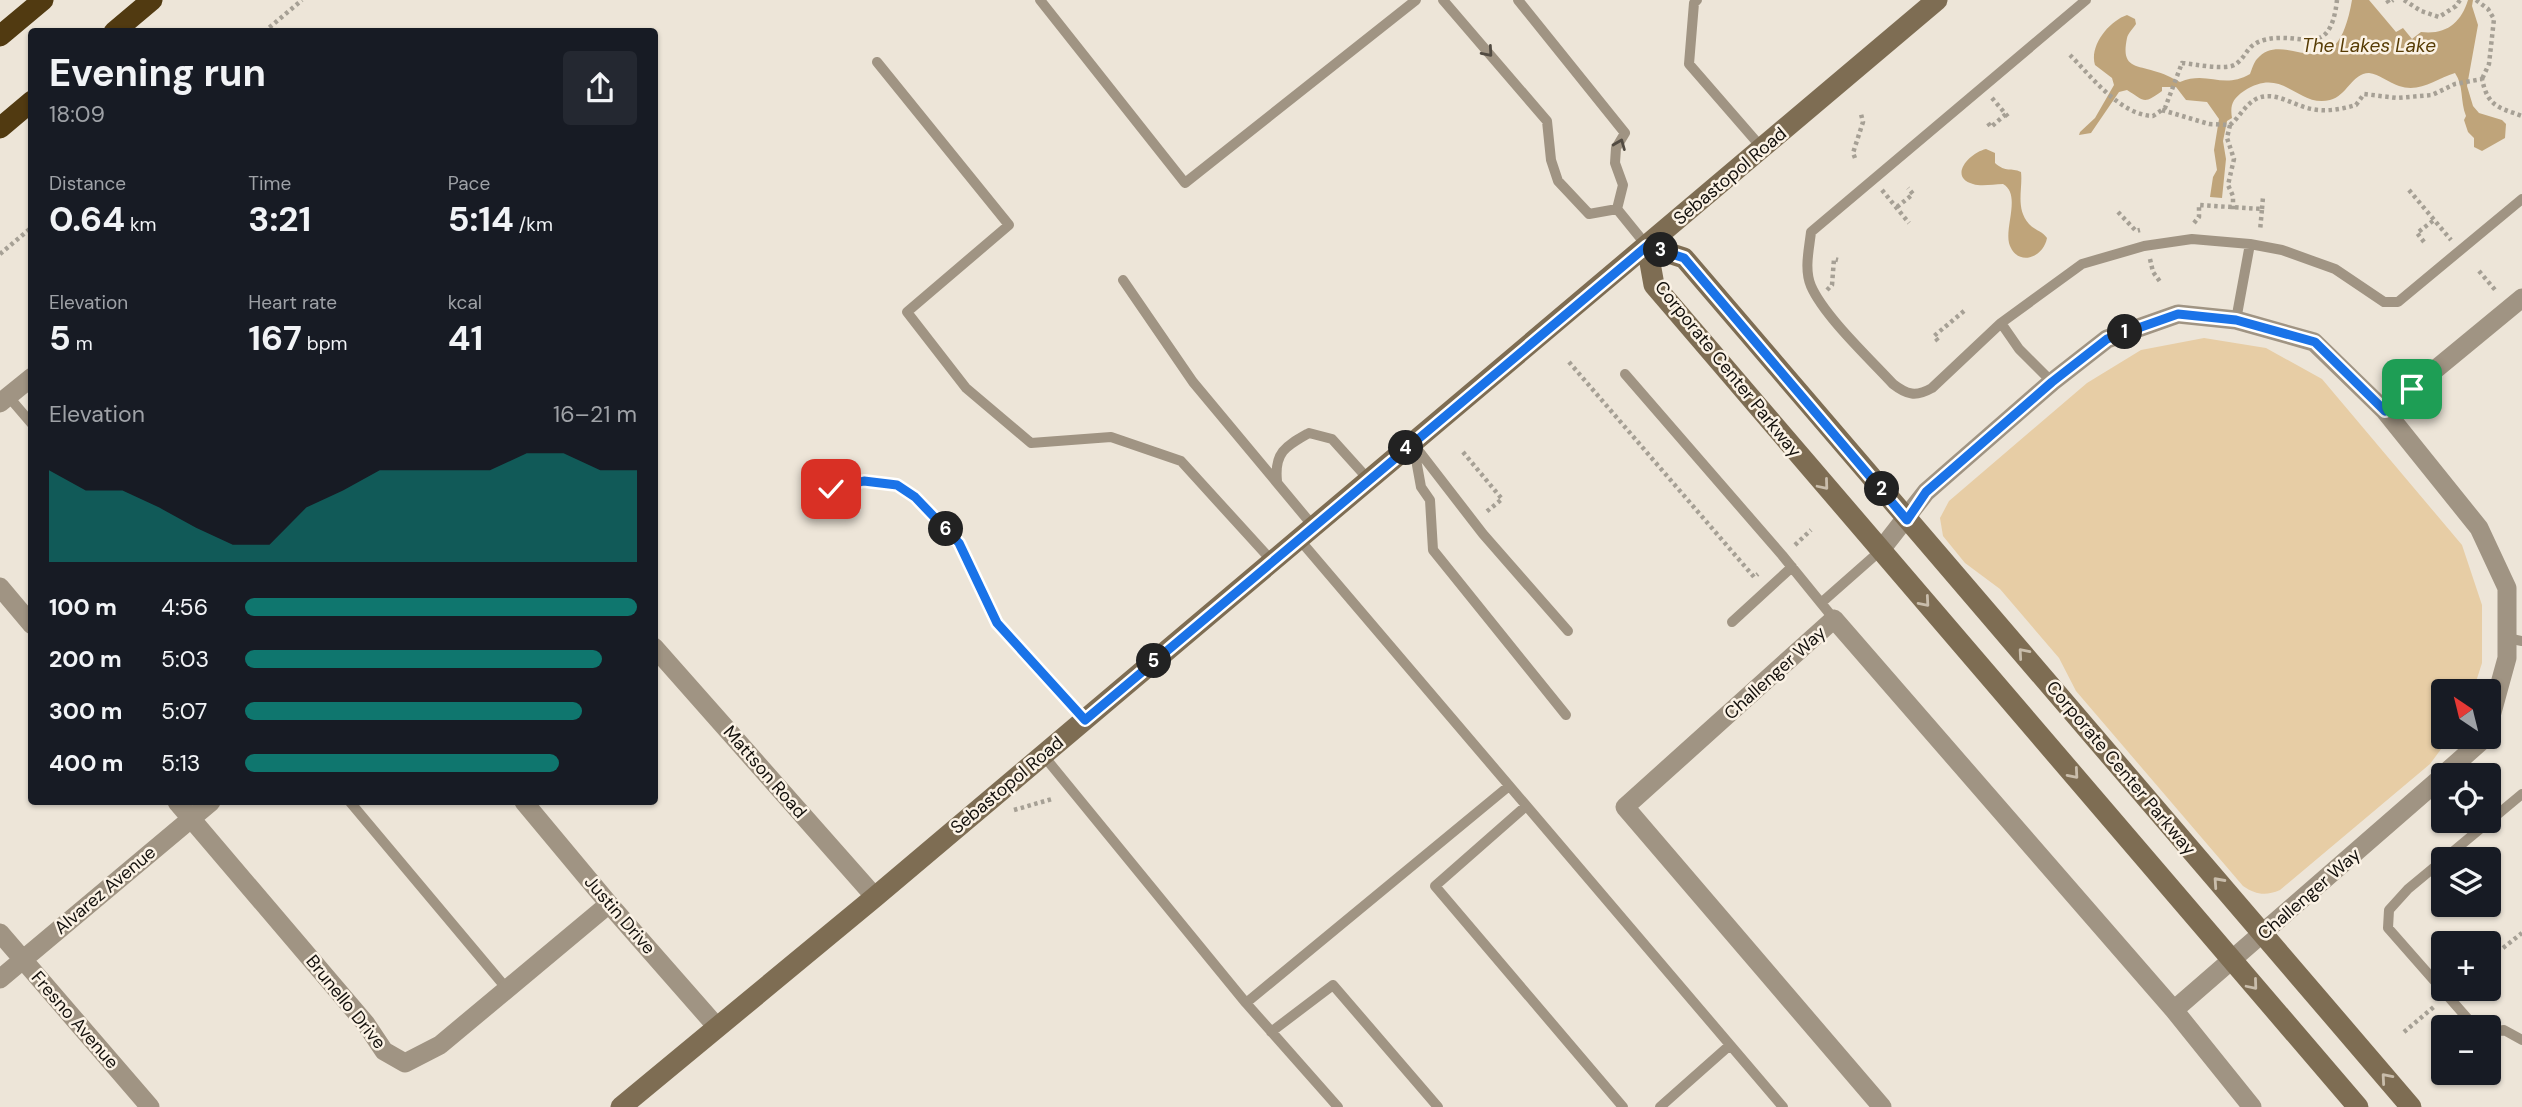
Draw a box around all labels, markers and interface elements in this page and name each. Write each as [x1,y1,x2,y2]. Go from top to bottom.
water label: The Lakes Lake [2302,33,2436,58]
one-way arrow [1480,43,1492,56]
text: Evening run [49,48,266,98]
button: share [563,51,637,125]
text: 18:09 [49,99,105,129]
street label: Sebastopol Road [1668,122,1792,230]
one-way arrow [1611,139,1625,151]
text: Distance [49,171,126,196]
text: Time [248,171,291,196]
text: Pace [448,171,490,196]
text: 0.64 [49,196,125,242]
text: 3:21 [248,196,311,242]
text: 5:14 [448,196,514,242]
text: km [125,212,157,237]
text: /km [514,212,553,237]
pin: 3 [1644,232,1678,268]
text: 3 [1655,237,1666,262]
street label: Corporate Center Parkway [1649,276,1807,462]
text: Elevation [49,290,128,315]
text: Heart rate [248,290,337,315]
text: kcal [448,290,482,315]
pin: 1 [2108,314,2142,350]
text: 5 [49,315,71,361]
text: 167 [248,315,302,361]
text: 41 [448,315,483,361]
text: 1 [2121,319,2128,344]
text: m [71,331,93,356]
text: bpm [302,331,347,356]
pin [2382,359,2442,419]
icon: arrive [2393,370,2431,408]
text: Elevation [49,399,145,429]
text: 16–21 m [553,399,637,429]
pin: 4 [1388,430,1424,466]
text: 4 [1399,435,1412,460]
pin [801,459,861,519]
icon: check [812,470,850,508]
pin: 2 [1864,472,1899,506]
text: 2 [1876,476,1887,501]
one-way arrow [1816,478,1829,490]
pin: 6 [928,512,964,546]
text: 6 [939,516,952,541]
text: 100 m [49,592,117,622]
text: 4:56 [161,592,208,622]
one-way arrow [1917,594,1929,607]
street label: Challenger Way [1719,621,1831,725]
text: 200 m [49,644,122,674]
text: 5:03 [161,644,209,674]
pin: 5 [1136,644,1172,678]
text: 5 [1148,648,1159,673]
one-way arrow [2019,648,2031,661]
street label: Corporate Center Parkway [2041,676,2201,860]
north arrow [2431,679,2501,749]
map controls [2431,679,2501,1085]
text: 300 m [49,696,122,726]
text: 5:07 [161,696,207,726]
street label: Mattson Road [718,721,812,823]
street label: Sebastopol Road [945,731,1069,839]
text: 400 m [49,748,123,778]
text: 5:13 [161,748,200,778]
button: locate [2431,763,2501,833]
one-way arrow [2066,766,2078,779]
street label: Alvarez Avenue [49,840,161,940]
street label: Challenger Way [2252,843,2366,945]
button: layers [2431,847,2501,917]
street label: Justin Drive [579,870,661,960]
one-way arrow [2214,877,2226,890]
button: + [2431,931,2501,1001]
street label: Brunello Drive [301,950,391,1054]
street label: Fresno Avenue [26,966,124,1074]
one-way arrow [2245,976,2257,989]
button: − [2431,1015,2501,1085]
one-way arrow [2382,1073,2394,1086]

